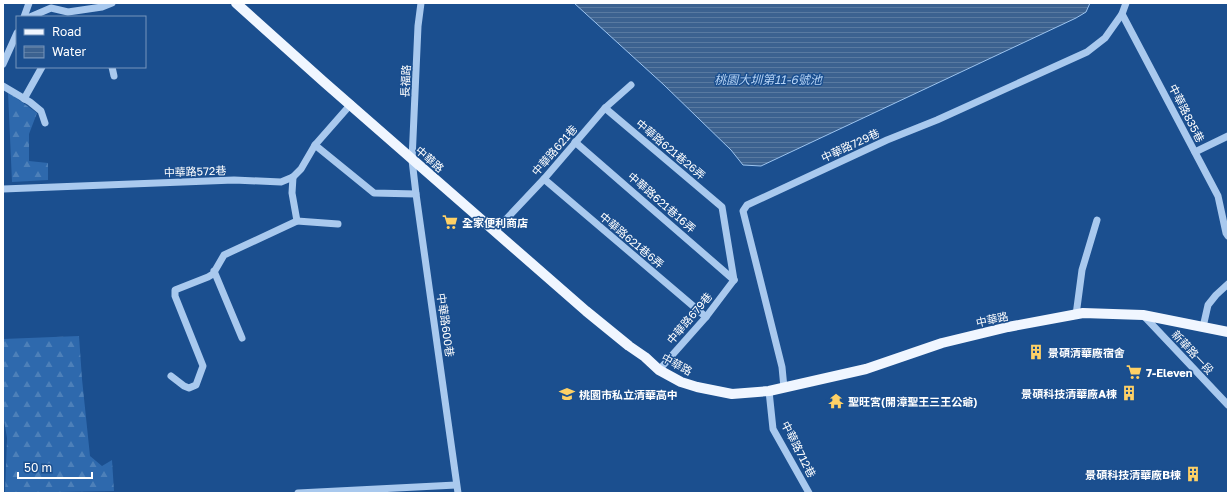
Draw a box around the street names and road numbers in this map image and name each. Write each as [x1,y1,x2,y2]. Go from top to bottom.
street label: 長福路 [398,64,412,98]
street label: 中華路835巷 [1167,82,1207,144]
street label: 中華路621巷26弄 [634,116,708,182]
street label: 中華路621巷 [529,122,579,178]
street label: 中華路729巷 [819,126,881,164]
street label: 中華路 [413,143,447,175]
street label: 中華路572巷 [163,163,227,179]
street label: 中華路621巷16弄 [626,169,698,235]
street label: 中華路621巷6弄 [597,209,667,271]
street label: 中華路679巷 [664,290,714,346]
street label: 中華路600巷 [435,292,457,358]
street label: 中華路 [974,309,1010,329]
street label: 新華路一段 [1169,327,1217,377]
street label: 中華路 [659,350,695,378]
street label: 中華路712巷 [779,419,819,479]

